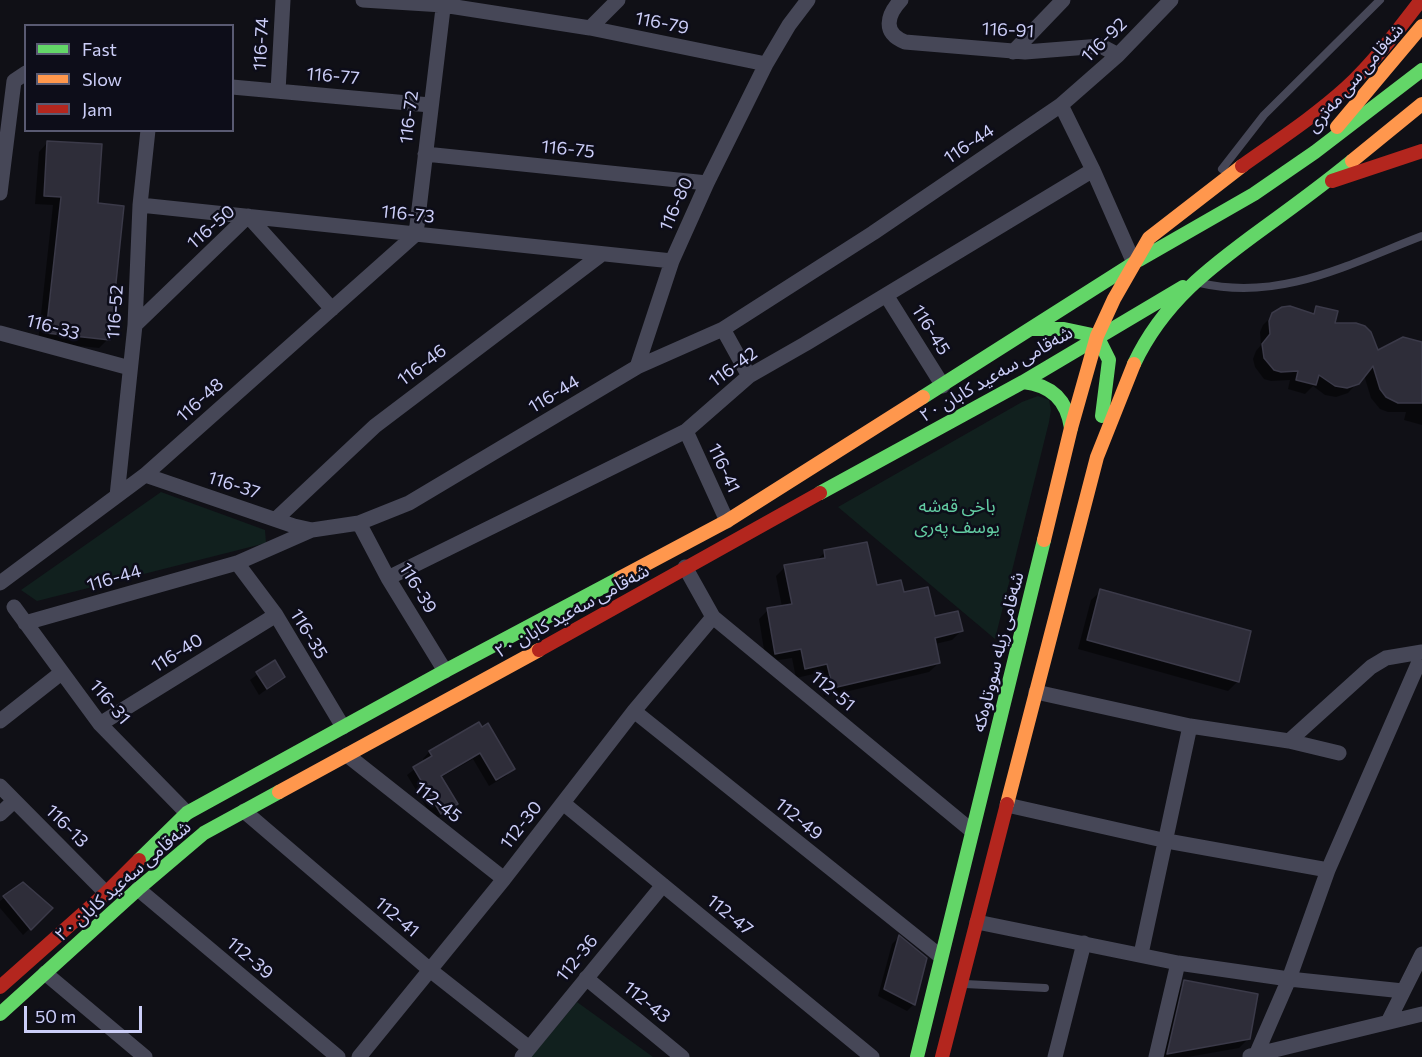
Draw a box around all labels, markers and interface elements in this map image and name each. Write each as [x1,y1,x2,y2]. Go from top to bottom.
street label: 116-79 [633,7,691,39]
street label: 116-92 [1077,13,1131,67]
street label: 116-74 [249,17,273,71]
street label: 116-91 [981,18,1035,42]
street label: شەقامی سی مەتری [1302,19,1408,137]
legend [24,24,234,132]
text: Fast [82,38,117,60]
street label: 116-77 [306,63,360,89]
text: Slow [82,68,122,90]
street label: 116-72 [395,89,423,145]
text: Jam [82,98,112,120]
street label: 116-44 [940,120,998,168]
street label: 116-75 [540,135,596,163]
street label: 116-80 [655,174,697,234]
street label: 116-50 [183,200,239,254]
street label: 116-73 [380,200,436,228]
street label: 116-52 [102,284,128,340]
street label: 116-45 [907,301,955,359]
street label: 116-33 [24,310,82,344]
street label: شەقامی سەعید کابان ٢٠ [916,321,1076,427]
street label: 116-46 [393,340,451,390]
street label: 116-42 [705,342,761,392]
street label: 116-44 [525,370,583,418]
street label: 116-48 [172,373,228,427]
street label: 116-41 [703,440,745,496]
street label: 116-37 [205,466,263,504]
park label: باخی قەشە یوسف پەری [914,495,1000,538]
street label: 116-39 [395,559,441,617]
street label: 116-44 [84,560,144,596]
street label: شەقامی سەعید کابان ٢٠ [491,560,653,662]
street label: شەقامی زیلە سووتاوەکە [968,570,1028,734]
street label: 116-35 [286,605,332,663]
street label: 116-40 [147,629,207,677]
street label: 112-51 [807,666,859,716]
street label: 116-31 [85,675,135,729]
street label: 112-45 [410,777,466,827]
street label: 112-49 [771,793,827,845]
street label: 112-30 [496,797,546,853]
street label: 116-13 [41,800,93,852]
street label: شەقامی سەعید کابان ٢٠ [51,816,195,946]
street label: 112-47 [703,890,757,940]
street label: 112-41 [371,892,423,942]
street label: 112-36 [552,930,602,986]
street label: 112-39 [222,932,278,984]
street label: 112-43 [619,977,675,1027]
scale bar [27,994,146,1032]
text: 50 m [35,1005,76,1027]

